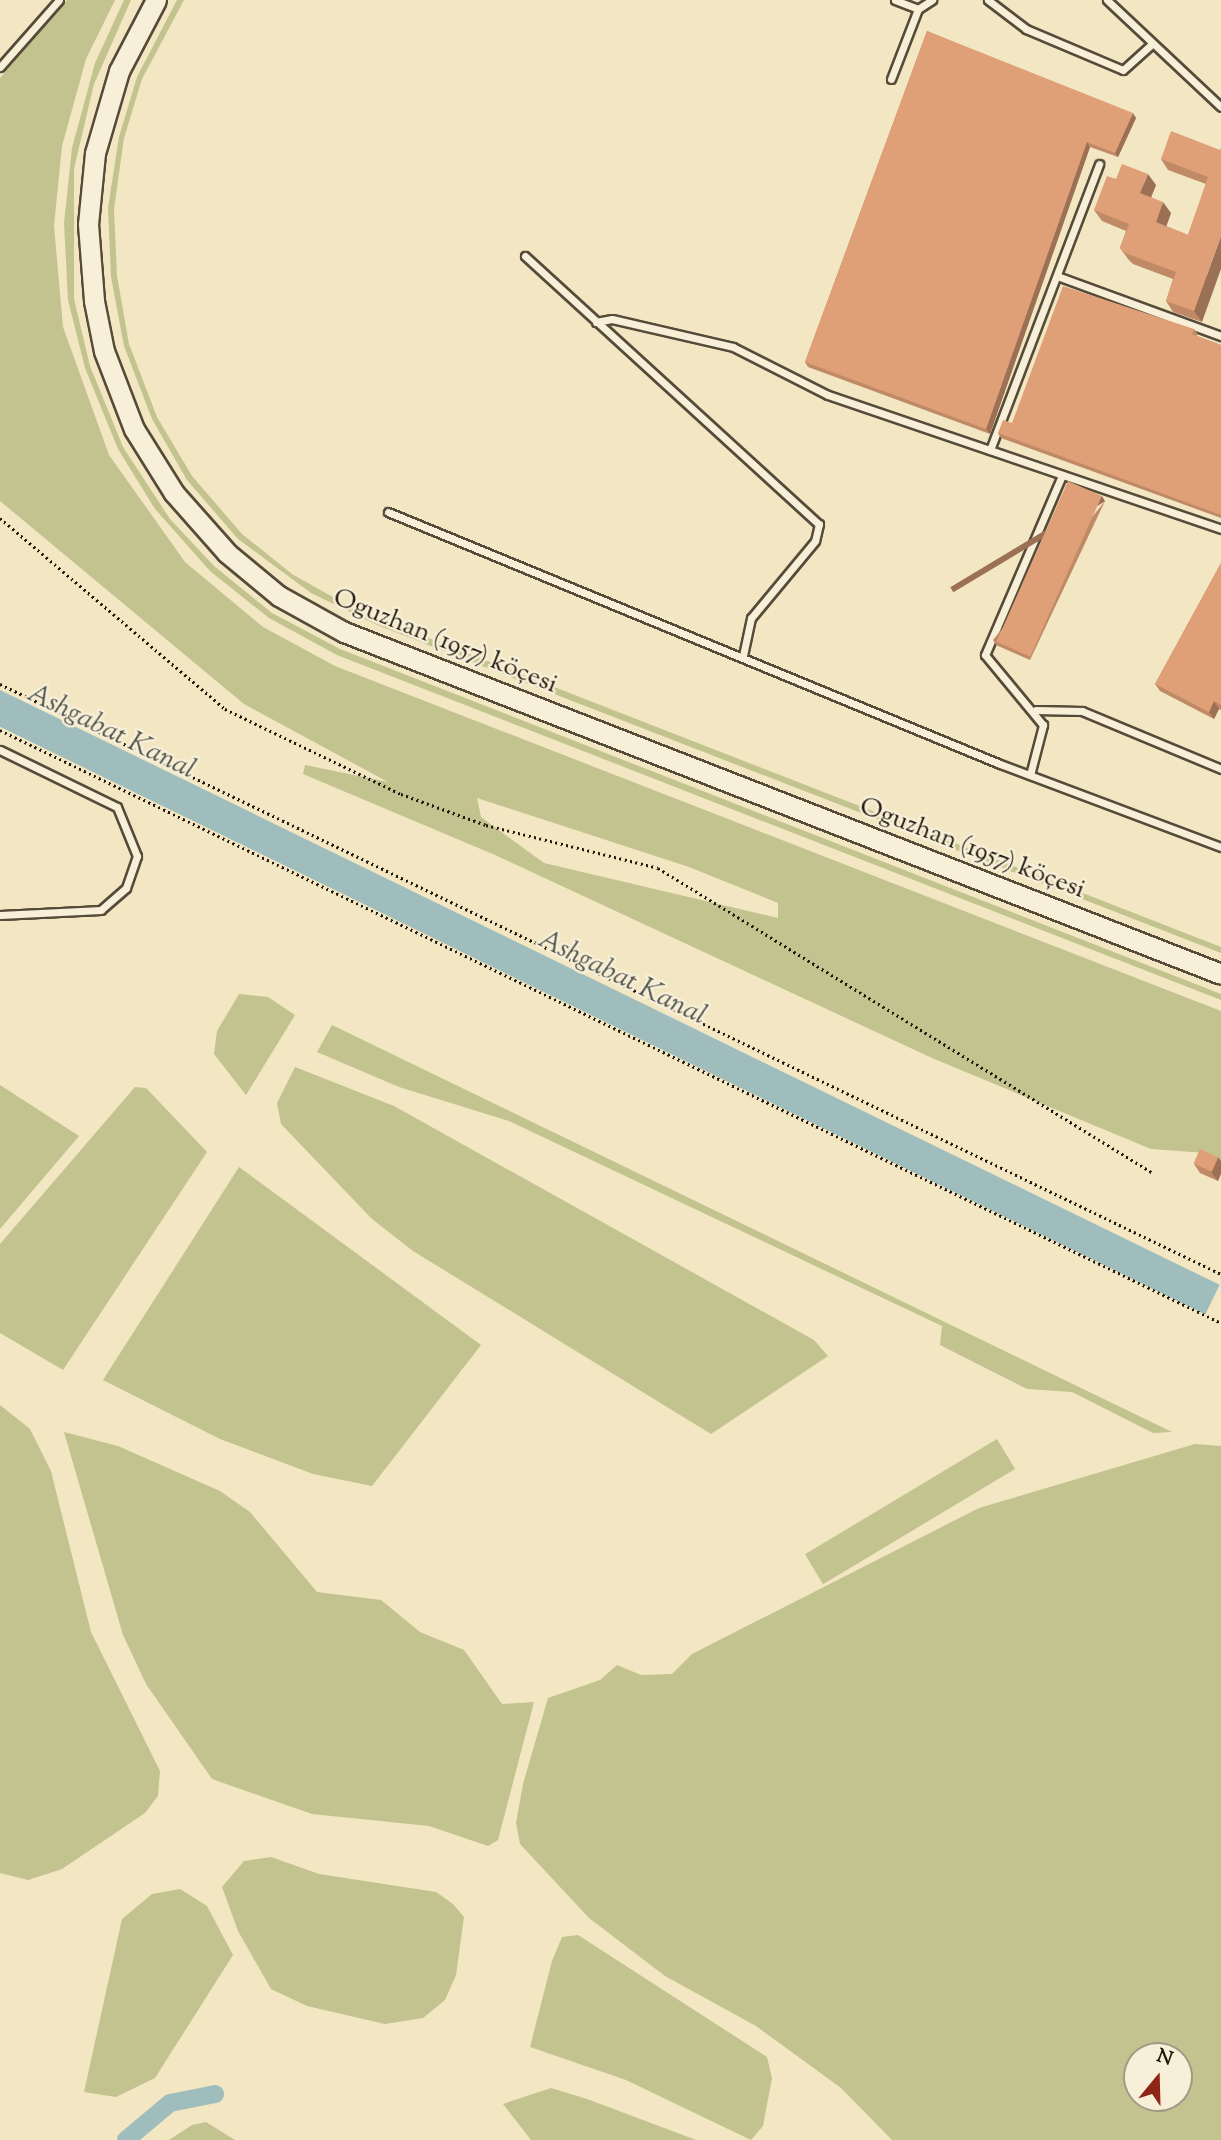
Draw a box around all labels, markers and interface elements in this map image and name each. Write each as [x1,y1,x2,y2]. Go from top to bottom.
street label: Oguzhan (1957) köçesi [328,583,562,701]
water label: Ashgabat Kanal [22,677,200,787]
street label: Oguzhan (1957) köçesi [855,792,1089,906]
water label: Ashgabat Kanal [533,923,711,1033]
north arrow [1123,2042,1193,2112]
text: N [1153,2043,1176,2074]

